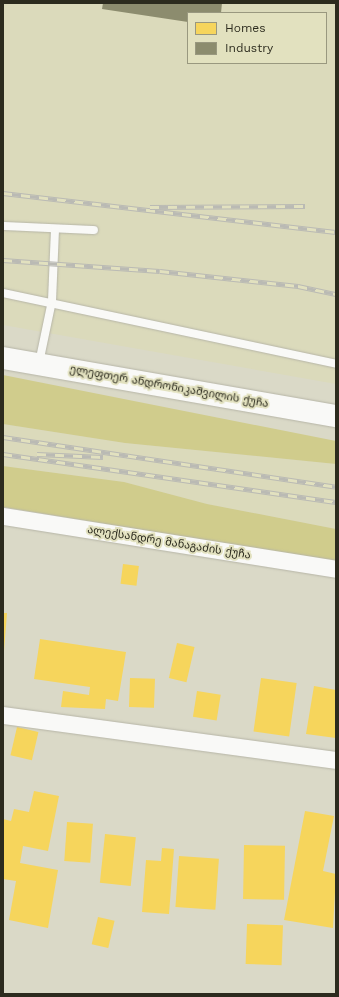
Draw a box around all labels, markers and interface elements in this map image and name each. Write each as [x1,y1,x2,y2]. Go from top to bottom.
legend [187,12,327,64]
text: Homes [225,21,266,35]
text: Industry [225,41,273,55]
street label: ელეფთერ ანდრონიკაშვილის ქუჩა [69,363,269,411]
street label: ალექსანდრე მანაგაძის ქუჩა [86,524,252,562]

